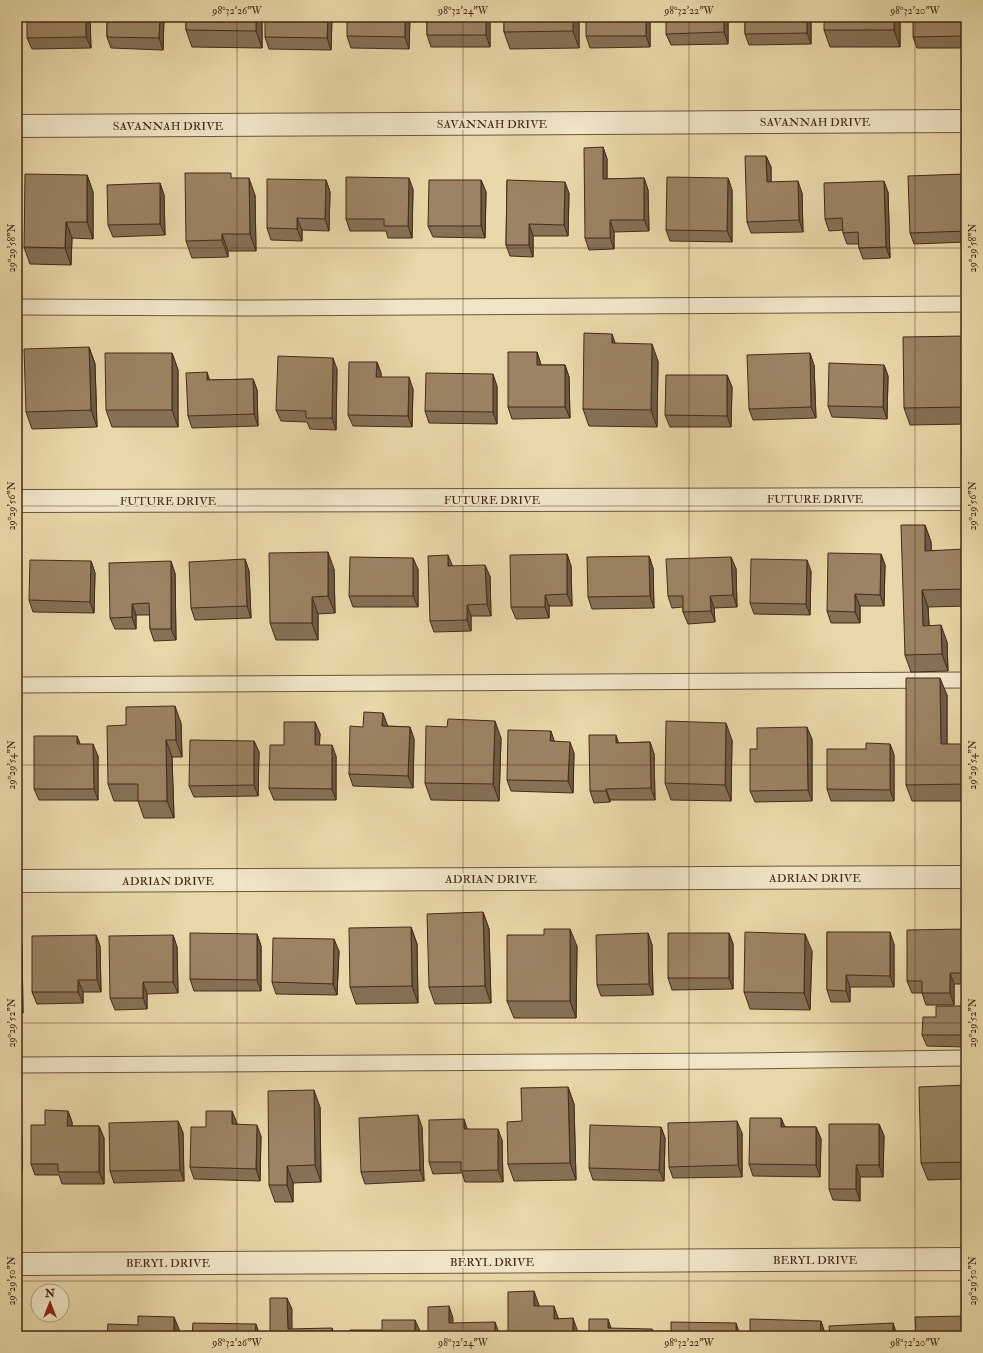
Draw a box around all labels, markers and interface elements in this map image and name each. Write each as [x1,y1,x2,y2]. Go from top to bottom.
text: 98°32'26"W [211,5,263,17]
text: 98°32'24"W [437,5,489,17]
text: 98°32'22"W [663,5,715,17]
text: 98°32'20"W [889,5,941,17]
street label: SAVANNAH DRIVE [760,115,871,130]
street label: SAVANNAH DRIVE [437,117,548,132]
street label: SAVANNAH DRIVE [113,119,224,134]
text: 29°29'58"N [6,224,18,272]
text: 29°29'58"N [967,224,979,272]
text: 29°29'56"N [6,481,18,531]
text: 29°29'56"N [967,481,979,531]
street label: FUTURE DRIVE [767,492,864,507]
street label: FUTURE DRIVE [444,493,541,508]
street label: FUTURE DRIVE [120,494,217,509]
text: 29°29'54"N [6,740,18,790]
text: 29°29'54"N [967,740,979,790]
street label: ADRIAN DRIVE [768,871,861,886]
street label: ADRIAN DRIVE [444,872,537,887]
street label: ADRIAN DRIVE [121,874,214,889]
text: 29°29'52"N [6,998,18,1048]
text: 29°29'52"N [967,998,979,1048]
street label: BERYL DRIVE [773,1253,858,1268]
street label: BERYL DRIVE [450,1255,535,1270]
text: 29°29'50"N [6,1256,18,1306]
street label: BERYL DRIVE [126,1256,211,1271]
text: 29°29'50"N [967,1256,979,1306]
north arrow [30,1283,70,1323]
text: N [44,1287,56,1300]
text: 98°32'26"W [211,1337,263,1349]
text: 98°32'24"W [437,1337,489,1349]
text: 98°32'22"W [663,1337,715,1349]
text: 98°32'20"W [889,1337,941,1349]

